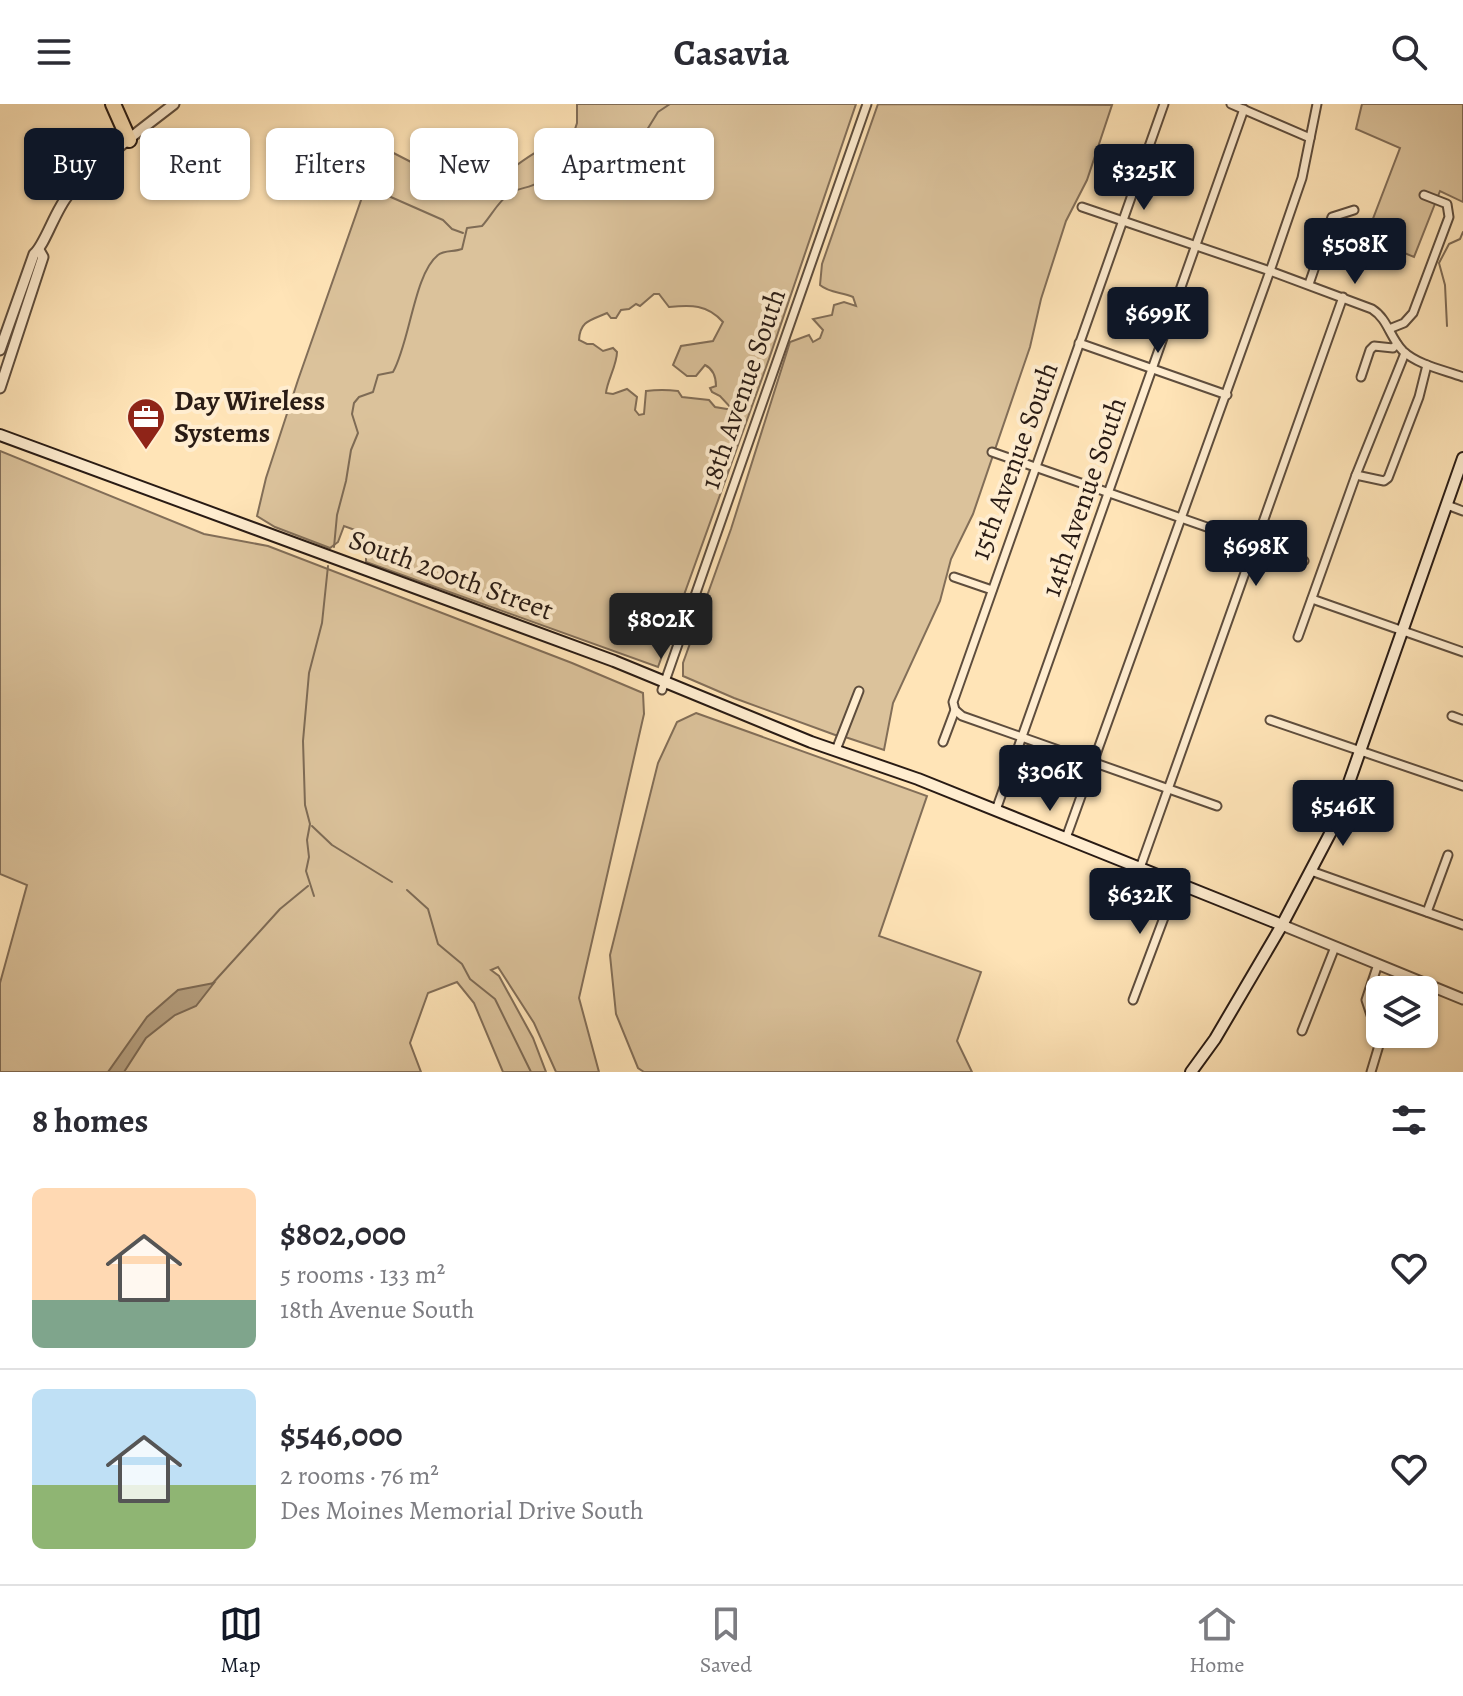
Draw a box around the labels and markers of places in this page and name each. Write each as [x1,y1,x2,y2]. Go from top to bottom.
pin: $325K [1088,144,1200,212]
pin: $508K [1299,218,1411,286]
pin: $699K [1102,287,1214,355]
place label: Day Wireless Systems [174,382,325,452]
office icon: Day Wireless Systems [125,396,167,451]
pin: $698K [1200,520,1312,588]
pin: $802K [605,593,717,661]
pin: $306K [994,745,1106,813]
pin: $546K [1287,780,1399,848]
pin: $632K [1084,868,1196,936]

